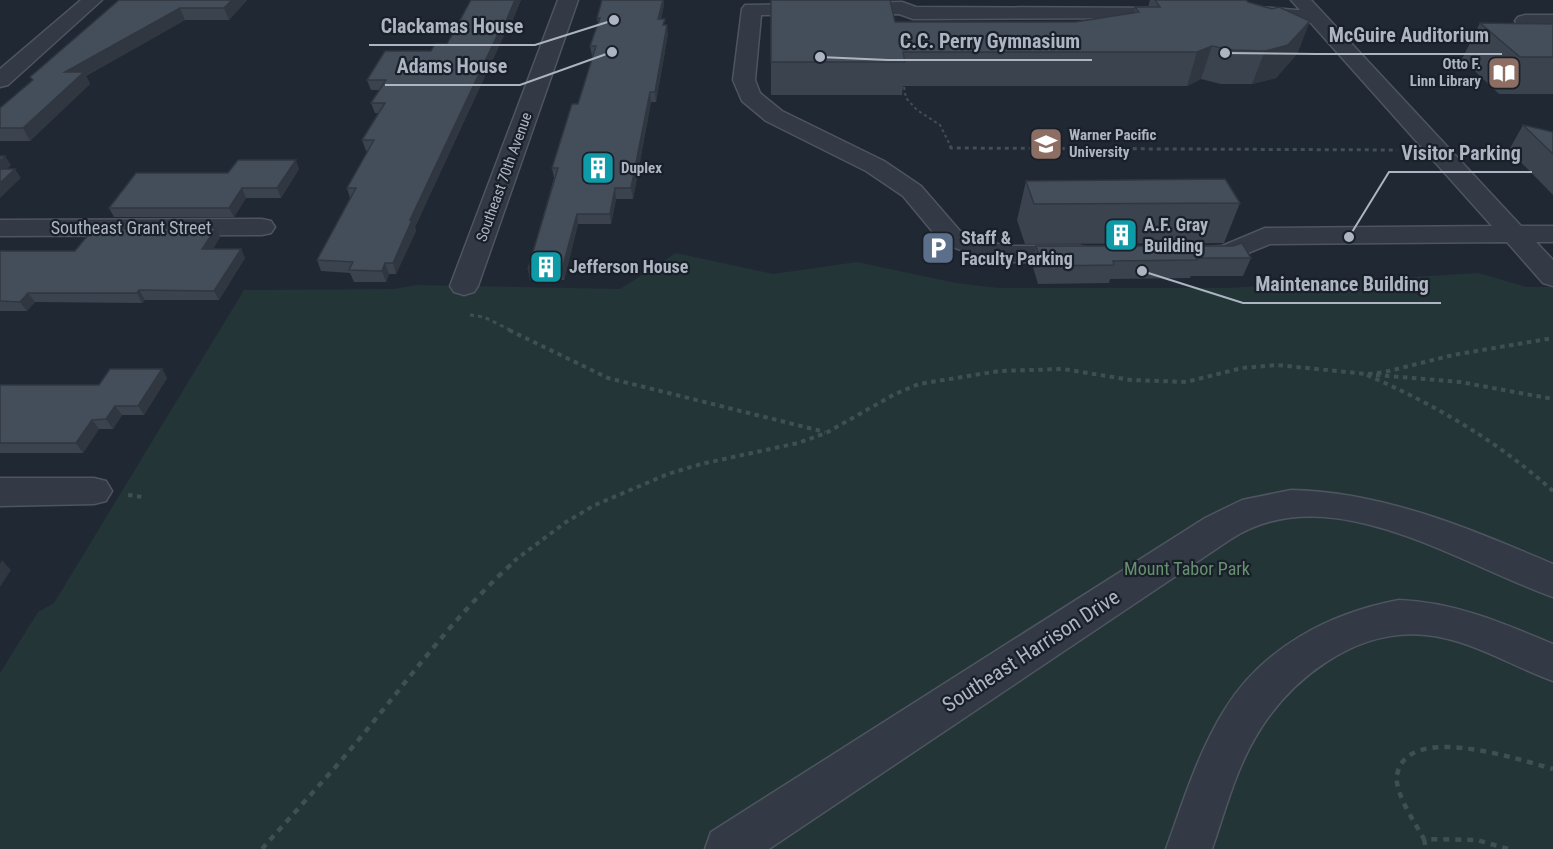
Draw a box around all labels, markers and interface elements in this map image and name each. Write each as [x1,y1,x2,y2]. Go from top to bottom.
callout: Clackamas House [369,7,535,45]
text: Clackamas House [381,14,523,38]
callout: McGuire Auditorium [1317,16,1502,54]
callout: C.C. Perry Gymnasium [888,22,1092,60]
text: McGuire Auditorium [1329,23,1489,47]
text: C.C. Perry Gymnasium [900,29,1080,53]
callout: Adams House [385,47,520,85]
text: Adams House [397,54,507,78]
place label: Otto F. Linn Library [1410,55,1481,90]
library icon: Otto F. Linn Library [1486,55,1522,91]
street label: Southeast 70th Avenue [472,110,536,244]
school or university icon: Warner Pacific University [1028,126,1064,162]
place label: Warner Pacific University [1069,126,1156,161]
callout: Visitor Parking [1389,134,1532,172]
text: Visitor Parking [1401,141,1521,165]
building icon: Duplex [580,150,616,186]
place label: Duplex [621,159,662,177]
place label: A.F. Gray Building [1144,214,1208,256]
street label: Southeast Grant Street [51,217,211,238]
building icon: A.F. Gray Building [1103,217,1139,253]
place label: Staff & Faculty Parking [961,227,1073,269]
parking icon: Staff & Faculty Parking [920,230,956,266]
building icon: Jefferson House [528,249,564,285]
place label: Jefferson House [569,256,689,277]
callout: Maintenance Building [1243,265,1441,303]
text: Maintenance Building [1255,272,1429,296]
park label: Mount Tabor Park [1124,558,1250,579]
street label: Southeast Harrison Drive [938,585,1124,717]

